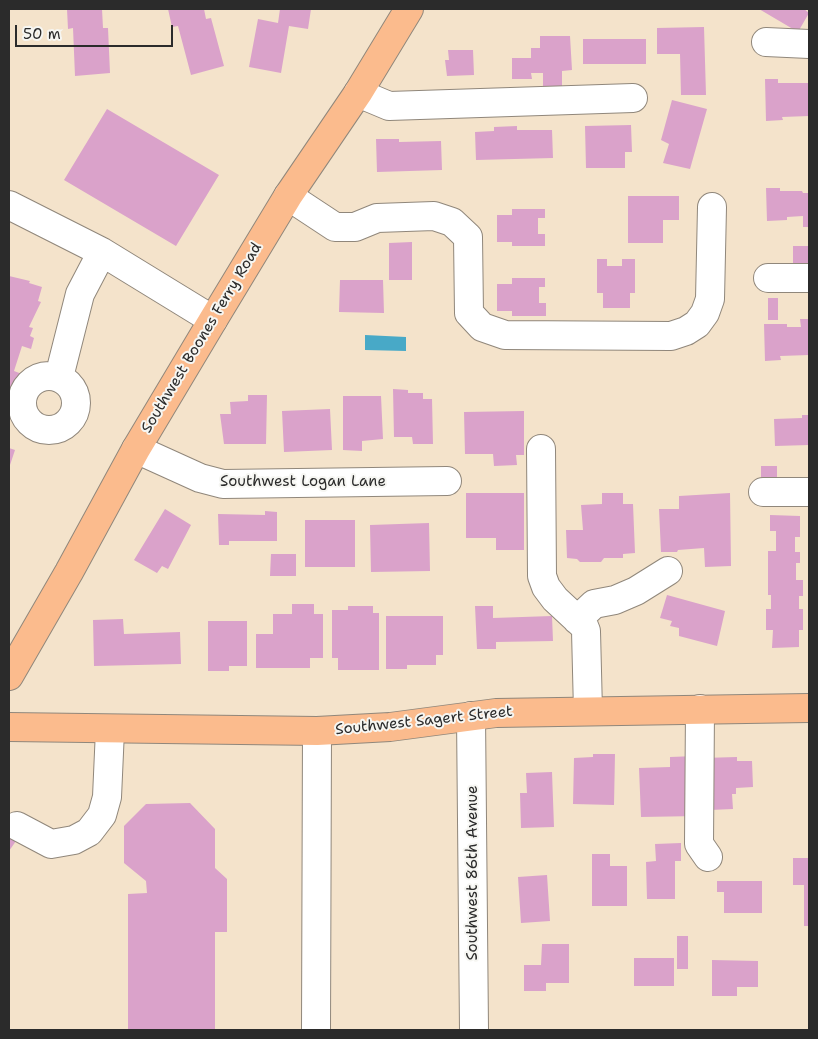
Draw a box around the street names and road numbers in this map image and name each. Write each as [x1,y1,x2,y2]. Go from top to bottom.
street label: Southwest Boones Ferry Road [138,240,266,436]
street label: Southwest Logan Lane [220,473,386,491]
street label: Southwest Sagert Street [334,703,514,739]
street label: Southwest 86th Avenue [464,785,482,961]

